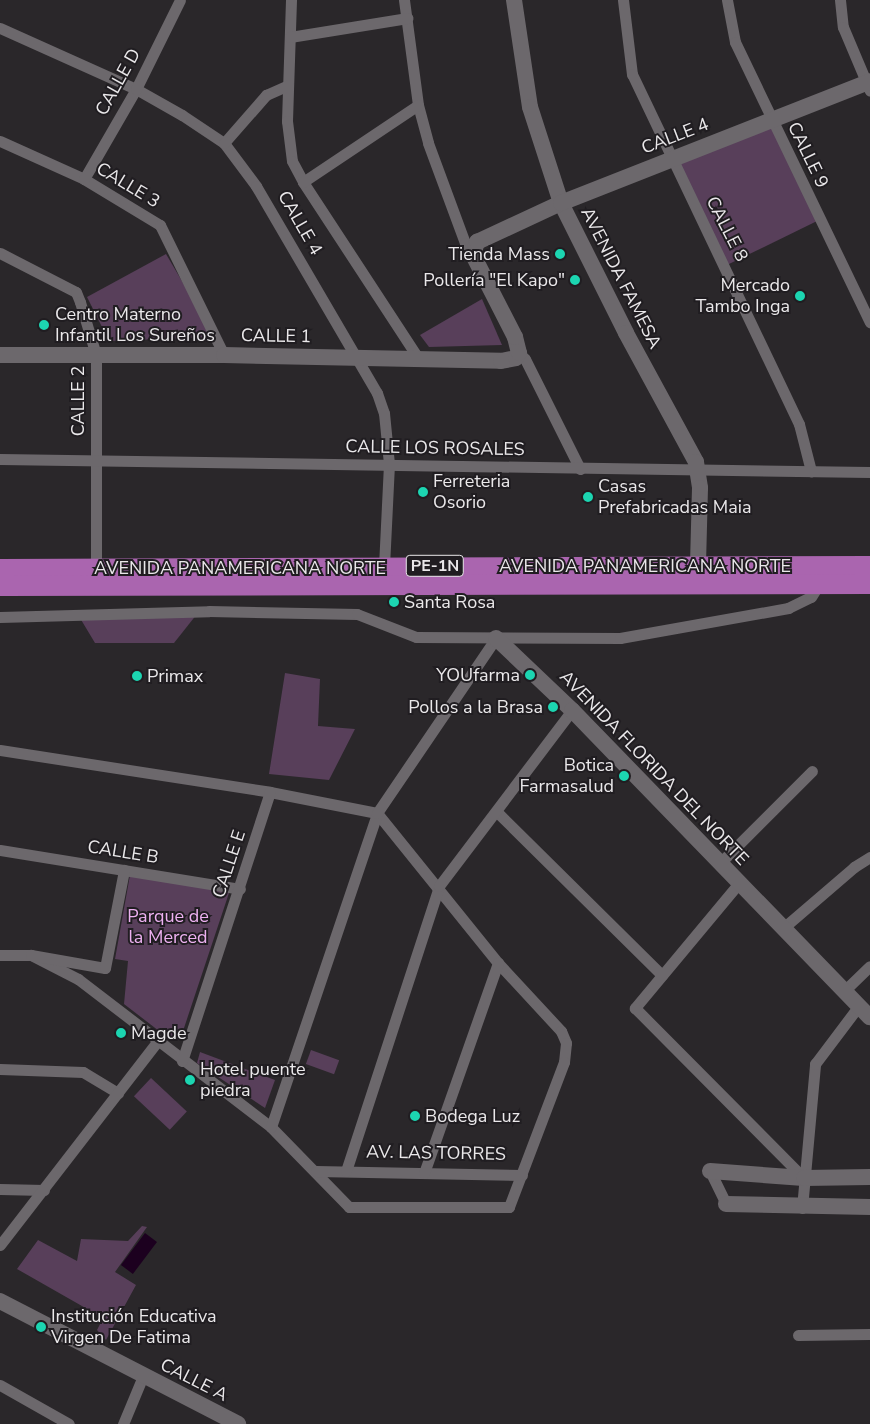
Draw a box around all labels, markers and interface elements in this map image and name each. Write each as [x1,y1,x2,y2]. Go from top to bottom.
street label: CALLE D [91,45,145,119]
street label: CALLE 4 [638,113,712,159]
street label: CALLE 9 [783,119,833,191]
street label: CALLE 3 [92,158,164,212]
street label: CALLE 4 [273,187,327,259]
street label: CALLE 8 [701,193,753,265]
street label: AVENIDA FAMESA [576,204,666,352]
place label: Tienda Mass [448,243,550,265]
marker: Tienda Mass [554,248,566,260]
place label: Pollería "El Kapo" [423,269,565,291]
marker: Pollería "El Kapo" [569,274,581,286]
place label: Mercado Tambo Inga [696,275,790,318]
marker: Mercado Tambo Inga [794,290,806,302]
place label: Centro Materno Infantil Los Sureños [55,304,215,346]
marker: Centro Materno Infantil Los Sureños [37,318,51,332]
street label: CALLE 1 [241,325,311,347]
street label: CALLE 2 [67,366,89,436]
street label: CALLE LOS ROSALES [345,436,525,460]
place label: Ferreteria Osorio [433,471,510,514]
place label: Casas Prefabricadas Maia [598,476,751,518]
marker: Ferreteria Osorio [417,486,429,498]
marker: Casas Prefabricadas Maia [582,491,594,503]
road number: PE-1N [405,552,465,580]
street label: AVENIDA PANAMERICANA NORTE [499,555,791,577]
street label: AVENIDA PANAMERICANA NORTE [94,557,386,579]
place label: Santa Rosa [404,591,495,613]
marker: Santa Rosa [388,596,400,608]
place label: YOUfarma [436,664,520,686]
place label: Primax [147,665,203,687]
street label: AVENIDA FLORIDA DEL NORTE [555,666,753,870]
marker: YOUfarma [524,669,536,681]
marker: Primax [131,670,143,682]
place label: Pollos a la Brasa [408,696,543,718]
marker: Pollos a la Brasa [547,701,559,713]
place label: Botica Farmasalud [519,755,614,798]
marker: Botica Farmasalud [618,770,630,782]
street label: CALLE E [208,827,250,901]
street label: CALLE B [86,836,160,868]
park label: Parque de la Merced [127,906,209,949]
place label: Magde [131,1022,187,1044]
marker: Magde [115,1027,127,1039]
place label: Hotel puente piedra [200,1059,306,1102]
marker: Hotel puente piedra [184,1074,196,1086]
place label: Bodega Luz [425,1105,520,1127]
marker: Bodega Luz [409,1110,421,1122]
street label: AV. LAS TORRES [366,1141,506,1165]
place label: Institución Educativa Virgen De Fatima [51,1306,217,1348]
marker: Institución Educativa Virgen De Fatima [35,1321,47,1333]
street label: CALLE A [157,1354,231,1406]

